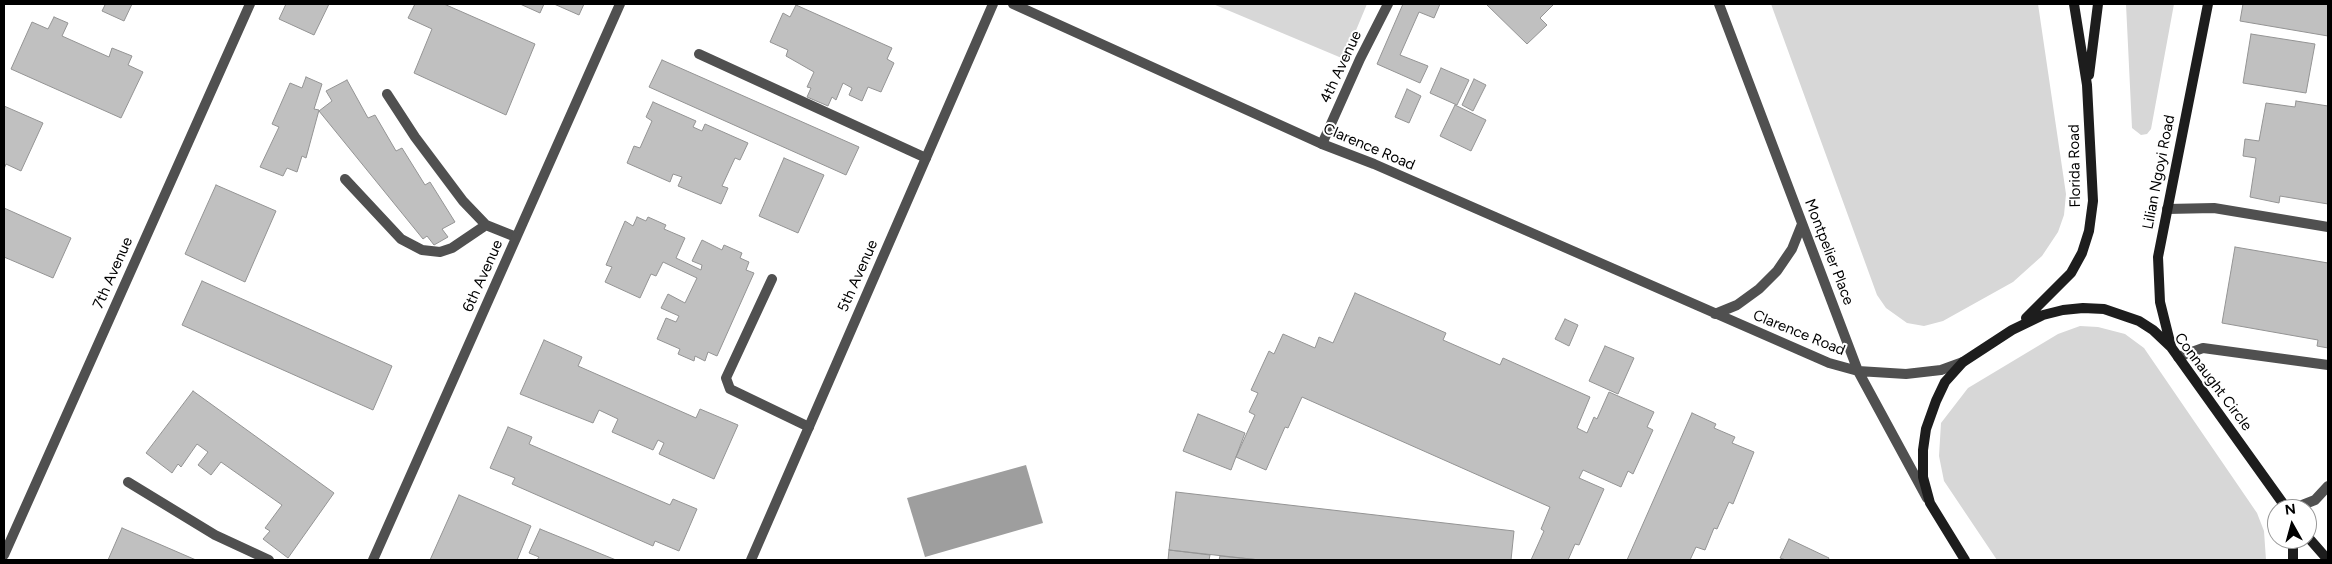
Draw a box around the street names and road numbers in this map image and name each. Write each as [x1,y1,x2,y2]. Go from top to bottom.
street label: 4th Avenue [1316,28,1366,106]
street label: Lilian Ngoyi Road [2139,113,2179,231]
street label: Clarence Road [1320,120,1418,174]
street label: Florida Road [2065,124,2085,208]
street label: Montpelier Place [1800,196,1858,308]
street label: 7th Avenue [89,234,137,312]
street label: 6th Avenue [459,237,507,315]
street label: 5th Avenue [834,237,882,315]
street label: Clarence Road [1750,306,1848,360]
street label: Connaught Circle [2170,330,2256,434]

